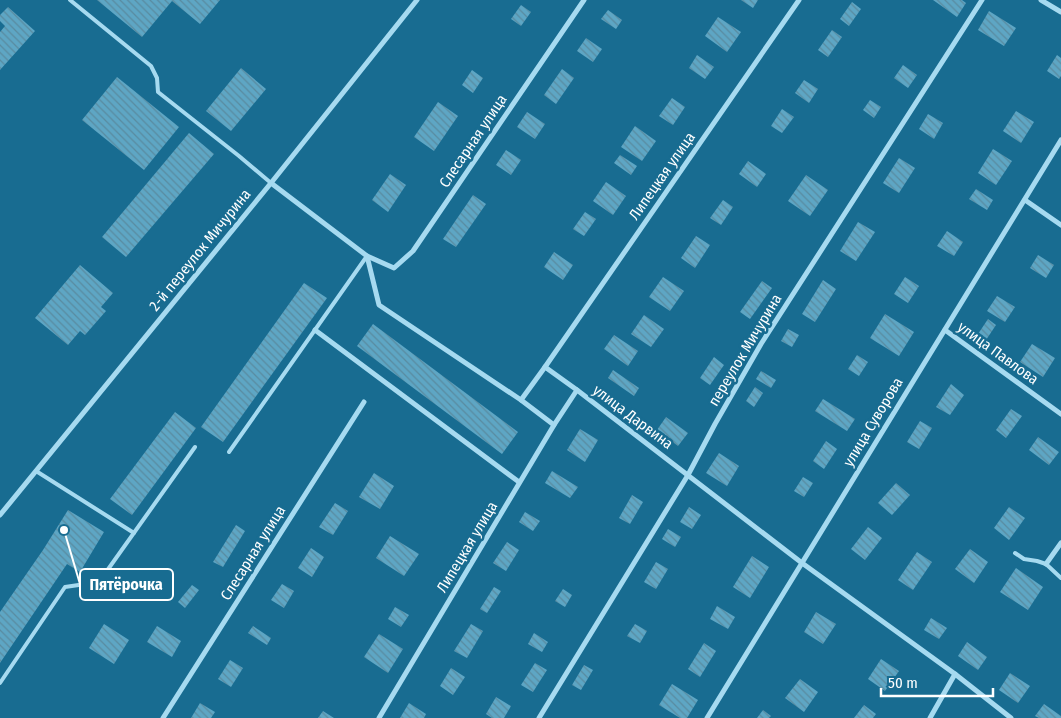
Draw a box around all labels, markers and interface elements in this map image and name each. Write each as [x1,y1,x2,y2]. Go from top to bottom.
street label: Слесарная улица [435,91,511,191]
street label: Липецкая улица [625,129,699,223]
street label: 2-й переулок Мичурина [145,186,255,314]
street label: переулок Мичурина [704,291,786,409]
street label: улица Павлова [954,318,1042,388]
street label: улица Суворова [839,374,907,470]
street label: улица Дарвина [589,381,677,453]
street label: Липецкая улица [433,498,501,596]
street label: Слесарная улица [217,502,289,604]
callout: Пятёрочка [80,569,173,600]
text: Пятёрочка [89,575,163,594]
scale bar [881,666,994,698]
text: 50 m [888,674,918,692]

